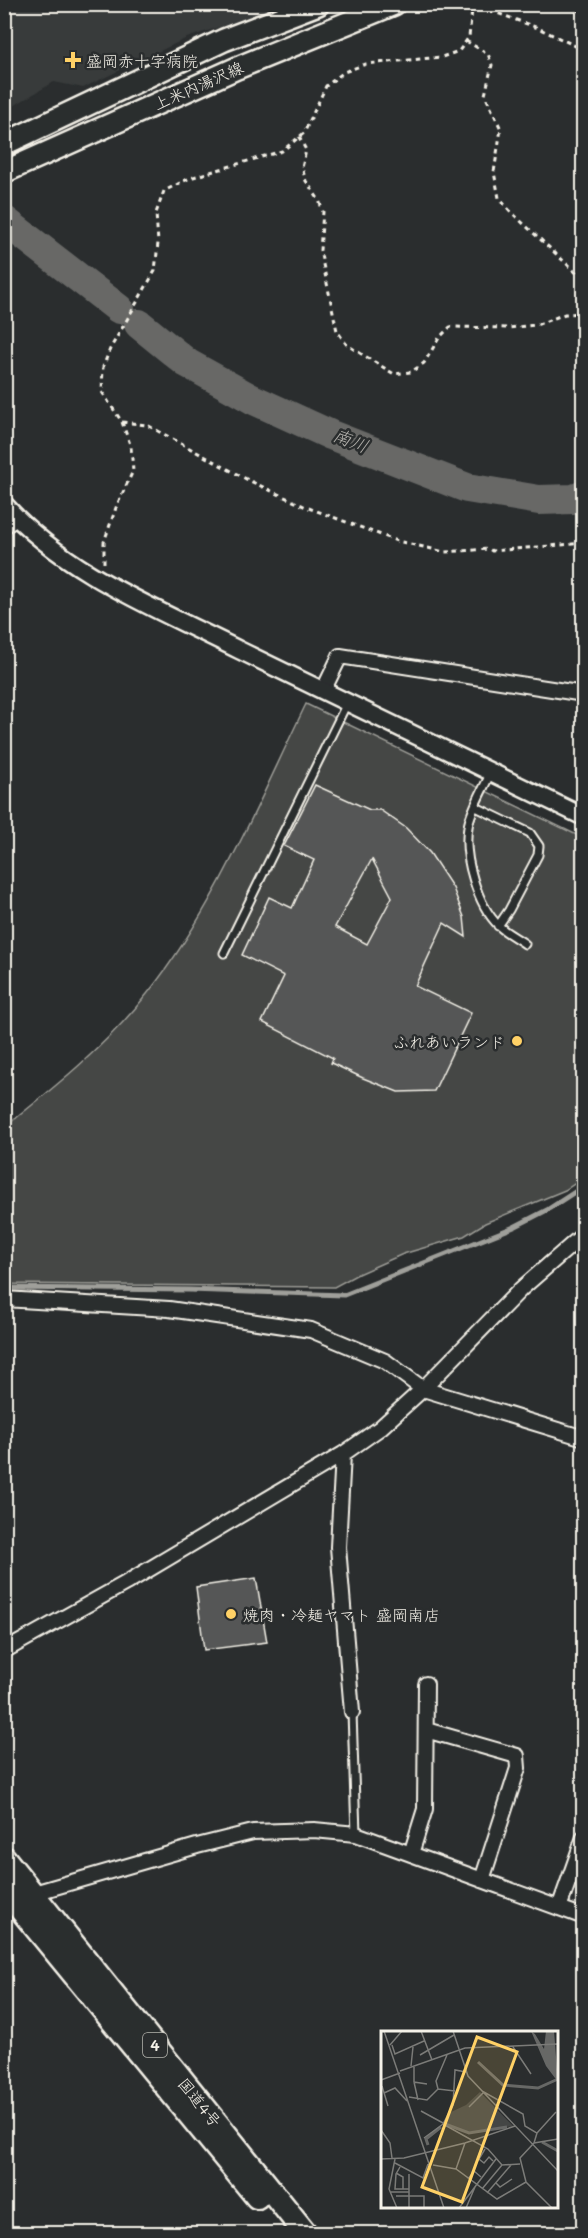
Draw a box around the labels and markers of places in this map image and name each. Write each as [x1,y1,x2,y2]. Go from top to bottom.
place label: 盛岡赤十字病院 [86,50,198,71]
marker: 盛岡赤十字病院 [64,51,82,69]
place label: ふれあいランド [393,1031,505,1052]
marker: ふれあいランド [510,1034,524,1048]
place label: 焼肉・冷麺ヤマト 盛岡南店 [243,1604,440,1625]
marker: 焼肉・冷麺ヤマト 盛岡南店 [224,1607,238,1621]

